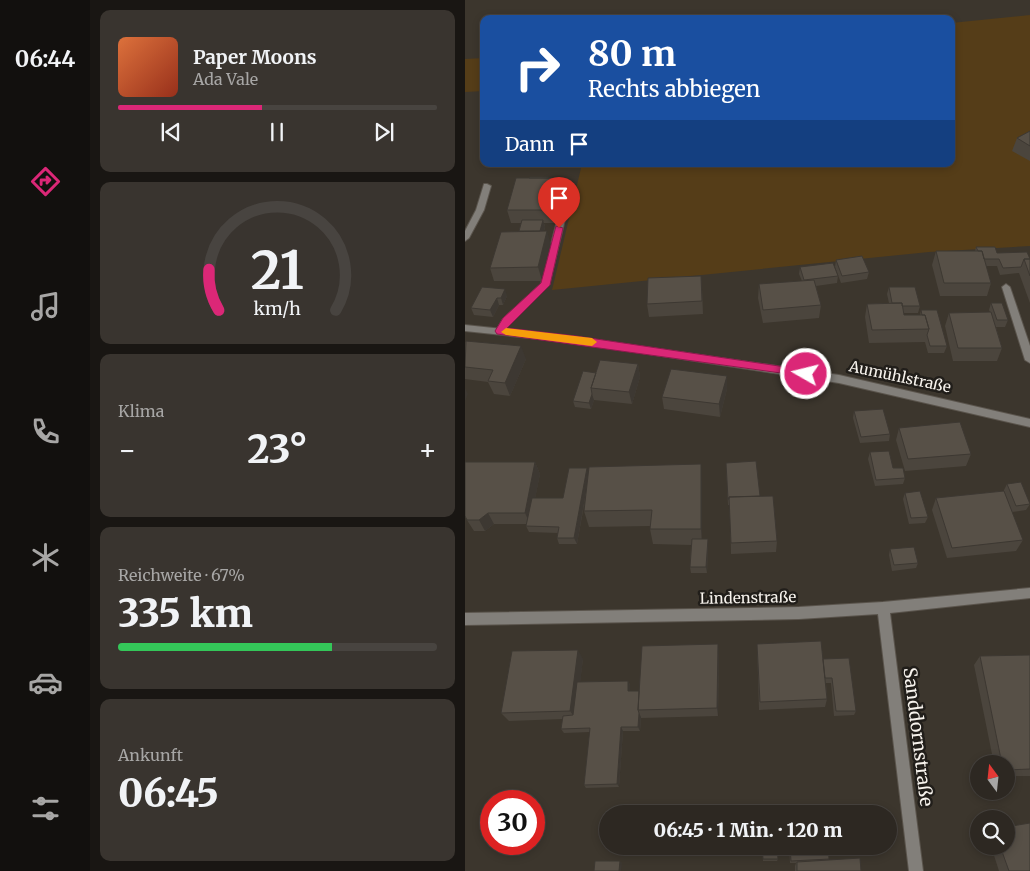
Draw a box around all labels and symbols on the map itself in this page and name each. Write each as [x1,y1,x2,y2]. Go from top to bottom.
pin [538,177,580,228]
position arrow [779,347,831,399]
street label: Aumühlstraße [846,356,953,397]
street label: Lindenstraße [700,587,797,608]
street label: Sanddornstraße [899,666,938,808]
north arrow [970,755,1015,800]
speed limit sign: 30 [480,790,545,855]

